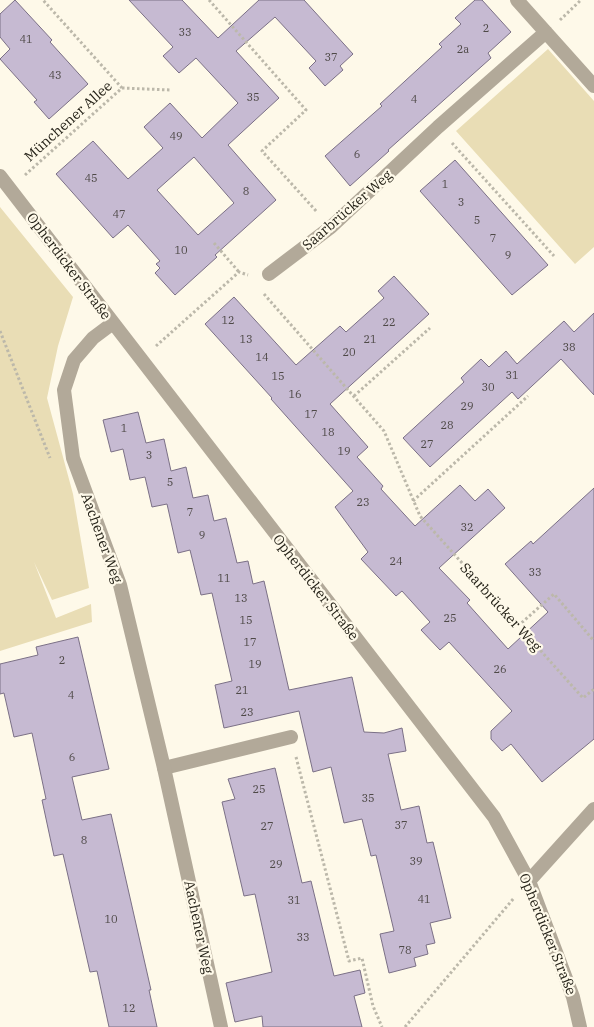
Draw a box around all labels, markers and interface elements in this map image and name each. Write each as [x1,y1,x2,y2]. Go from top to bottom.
house number: 2 [483,21,489,35]
house number: 33 [178,25,192,39]
house number: 41 [19,32,33,46]
house number: 2a [457,42,469,56]
house number: 37 [324,50,338,64]
house number: 43 [48,68,62,82]
street label: Münchener Allee [20,77,116,165]
house number: 35 [246,90,260,104]
house number: 4 [411,92,418,106]
house number: 49 [169,129,183,143]
house number: 6 [354,147,360,161]
street label: Saarbrücker Weg [298,166,396,254]
house number: 45 [84,171,98,185]
house number: 1 [442,177,448,191]
house number: 8 [243,184,249,198]
house number: 3 [458,195,464,209]
house number: 47 [112,207,126,221]
street label: Opherdicker Straße [23,209,115,323]
house number: 5 [474,213,480,227]
house number: 7 [490,231,496,245]
house number: 10 [174,243,188,257]
house number: 9 [505,248,511,262]
house number: 12 [221,313,235,327]
house number: 22 [382,315,396,329]
house number: 13 [239,332,253,346]
house number: 21 [363,332,377,346]
house number: 38 [562,340,576,354]
house number: 20 [342,345,356,359]
house number: 14 [255,350,269,364]
house number: 31 [505,368,519,382]
house number: 15 [271,369,285,383]
house number: 30 [481,380,495,394]
house number: 16 [288,387,302,401]
house number: 29 [460,399,474,413]
house number: 17 [304,407,318,421]
house number: 28 [440,418,454,432]
house number: 1 [121,421,127,435]
house number: 18 [321,425,335,439]
house number: 27 [420,437,434,451]
house number: 19 [337,444,351,458]
house number: 3 [146,448,152,462]
house number: 5 [167,475,173,489]
street label: Aachener Weg [77,490,127,586]
house number: 23 [356,495,370,509]
house number: 7 [187,505,193,519]
house number: 32 [460,520,474,534]
house number: 9 [199,528,205,542]
street label: Opherdicker Straße [269,530,363,644]
house number: 24 [389,554,403,568]
street label: Saarbrücker Weg [456,559,546,655]
house number: 33 [528,565,542,579]
house number: 11 [217,571,231,585]
house number: 13 [234,591,248,605]
house number: 25 [443,611,457,625]
house number: 15 [239,613,253,627]
house number: 17 [243,635,257,649]
house number: 2 [59,653,65,667]
house number: 19 [248,657,262,671]
house number: 26 [493,662,507,676]
house number: 21 [235,683,249,697]
house number: 4 [68,688,75,702]
house number: 23 [240,705,254,719]
house number: 6 [69,750,75,764]
house number: 25 [252,782,266,796]
house number: 35 [361,791,375,805]
house number: 37 [394,818,408,832]
house number: 27 [260,819,274,833]
house number: 8 [81,833,87,847]
house number: 39 [409,854,423,868]
house number: 29 [269,857,283,871]
street label: Opherdicker Straße [515,871,581,997]
street label: Aachener Weg [180,879,218,976]
house number: 41 [417,892,431,906]
house number: 31 [287,893,301,907]
house number: 10 [104,912,118,926]
house number: 33 [296,930,310,944]
house number: 78 [398,943,412,957]
house number: 12 [122,1001,136,1015]

